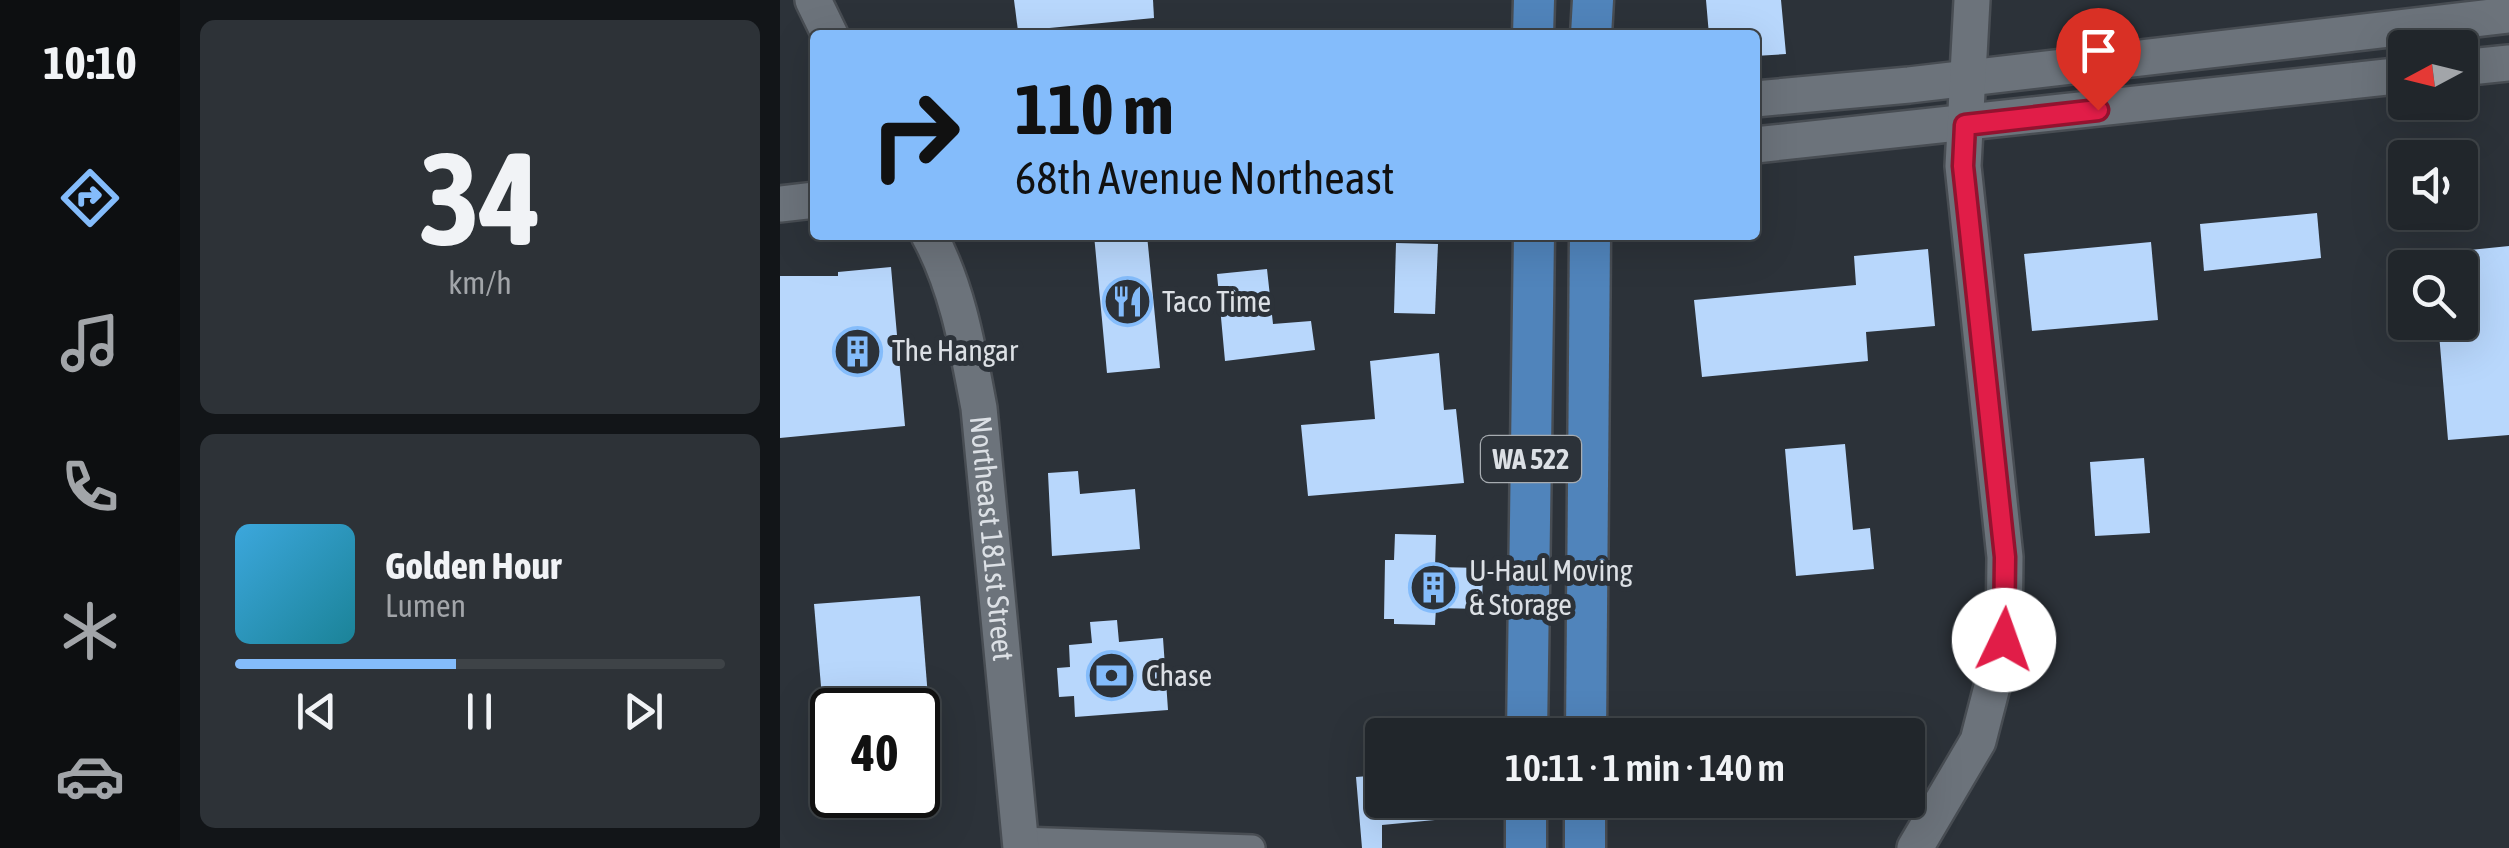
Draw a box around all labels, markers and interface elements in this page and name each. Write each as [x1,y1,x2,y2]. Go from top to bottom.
pin [2056,8,2141,111]
icon: arrive [2071,23,2126,78]
north arrow [2388,30,2478,120]
map controls [2388,30,2478,340]
text: 10:10 [43,37,137,89]
text: 110 m [1015,69,1174,149]
icon: right [850,70,980,200]
text: 34 [419,124,541,273]
button: sound [2388,140,2478,230]
text: 68th Avenue Northeast [1015,152,1395,204]
icon: directions [55,163,125,233]
button: search [2388,250,2478,340]
text: km/h [448,264,512,301]
restaurant icon: Taco Time [1101,276,1153,328]
place label: Taco Time [1162,284,1271,318]
icon: music [55,308,125,378]
building icon: The Hangar [831,325,883,377]
place label: The Hangar [892,333,1019,367]
street label: Northeast 181st Street [964,414,1021,663]
road number: WA 522 [1481,436,1581,482]
icon: phone [55,452,125,522]
text: Golden Hour [385,544,561,587]
place label: U-Haul Moving & Storage [1469,553,1633,621]
building icon: U-Haul Moving & Storage [1408,562,1460,614]
text: Lumen [385,587,466,624]
position arrow [1952,588,2056,692]
icon: climate [55,596,125,666]
bank icon: Chase [1085,650,1137,702]
place label: Chase [1146,658,1212,692]
icon: previous [289,684,344,739]
icon: pause [452,684,507,739]
icon: next [616,684,671,739]
speed limit sign: 40 [810,688,940,818]
icon: car [55,741,125,811]
text: 10:11 · 1 min · 140 m [1505,746,1785,789]

